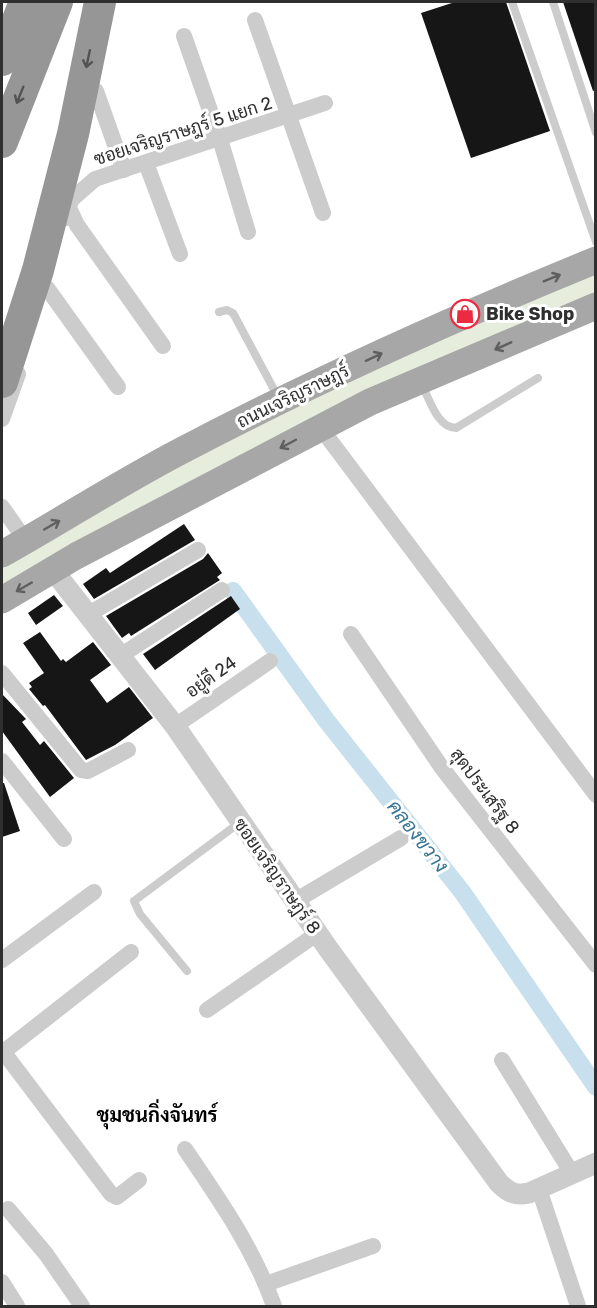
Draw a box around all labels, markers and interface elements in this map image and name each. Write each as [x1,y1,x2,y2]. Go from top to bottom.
one-way arrow [82,48,93,68]
one-way arrow [14,85,25,104]
street label: ซอยเจริญราษฎร์ 5 แยก 2 [90,90,275,171]
one-way arrow [542,272,561,283]
shop icon: Bike Shop [449,298,481,330]
place label: Bike Shop [486,303,574,325]
one-way arrow [495,341,513,352]
one-way arrow [364,351,382,363]
street label: ถนนเจริญราษฎร์ [232,357,353,434]
one-way arrow [280,438,297,450]
one-way arrow [43,519,60,531]
one-way arrow [16,581,33,593]
street label: อยู่ดี 24 [180,650,242,704]
street label: สุดประเสริฐ 8 [445,744,524,839]
water label: คลองขวาง [382,795,454,877]
street label: ซอยเจริญราษฎร์ 8 [228,813,327,939]
district label: ชุมชนกิ่งจันทร์ [96,1099,219,1130]

